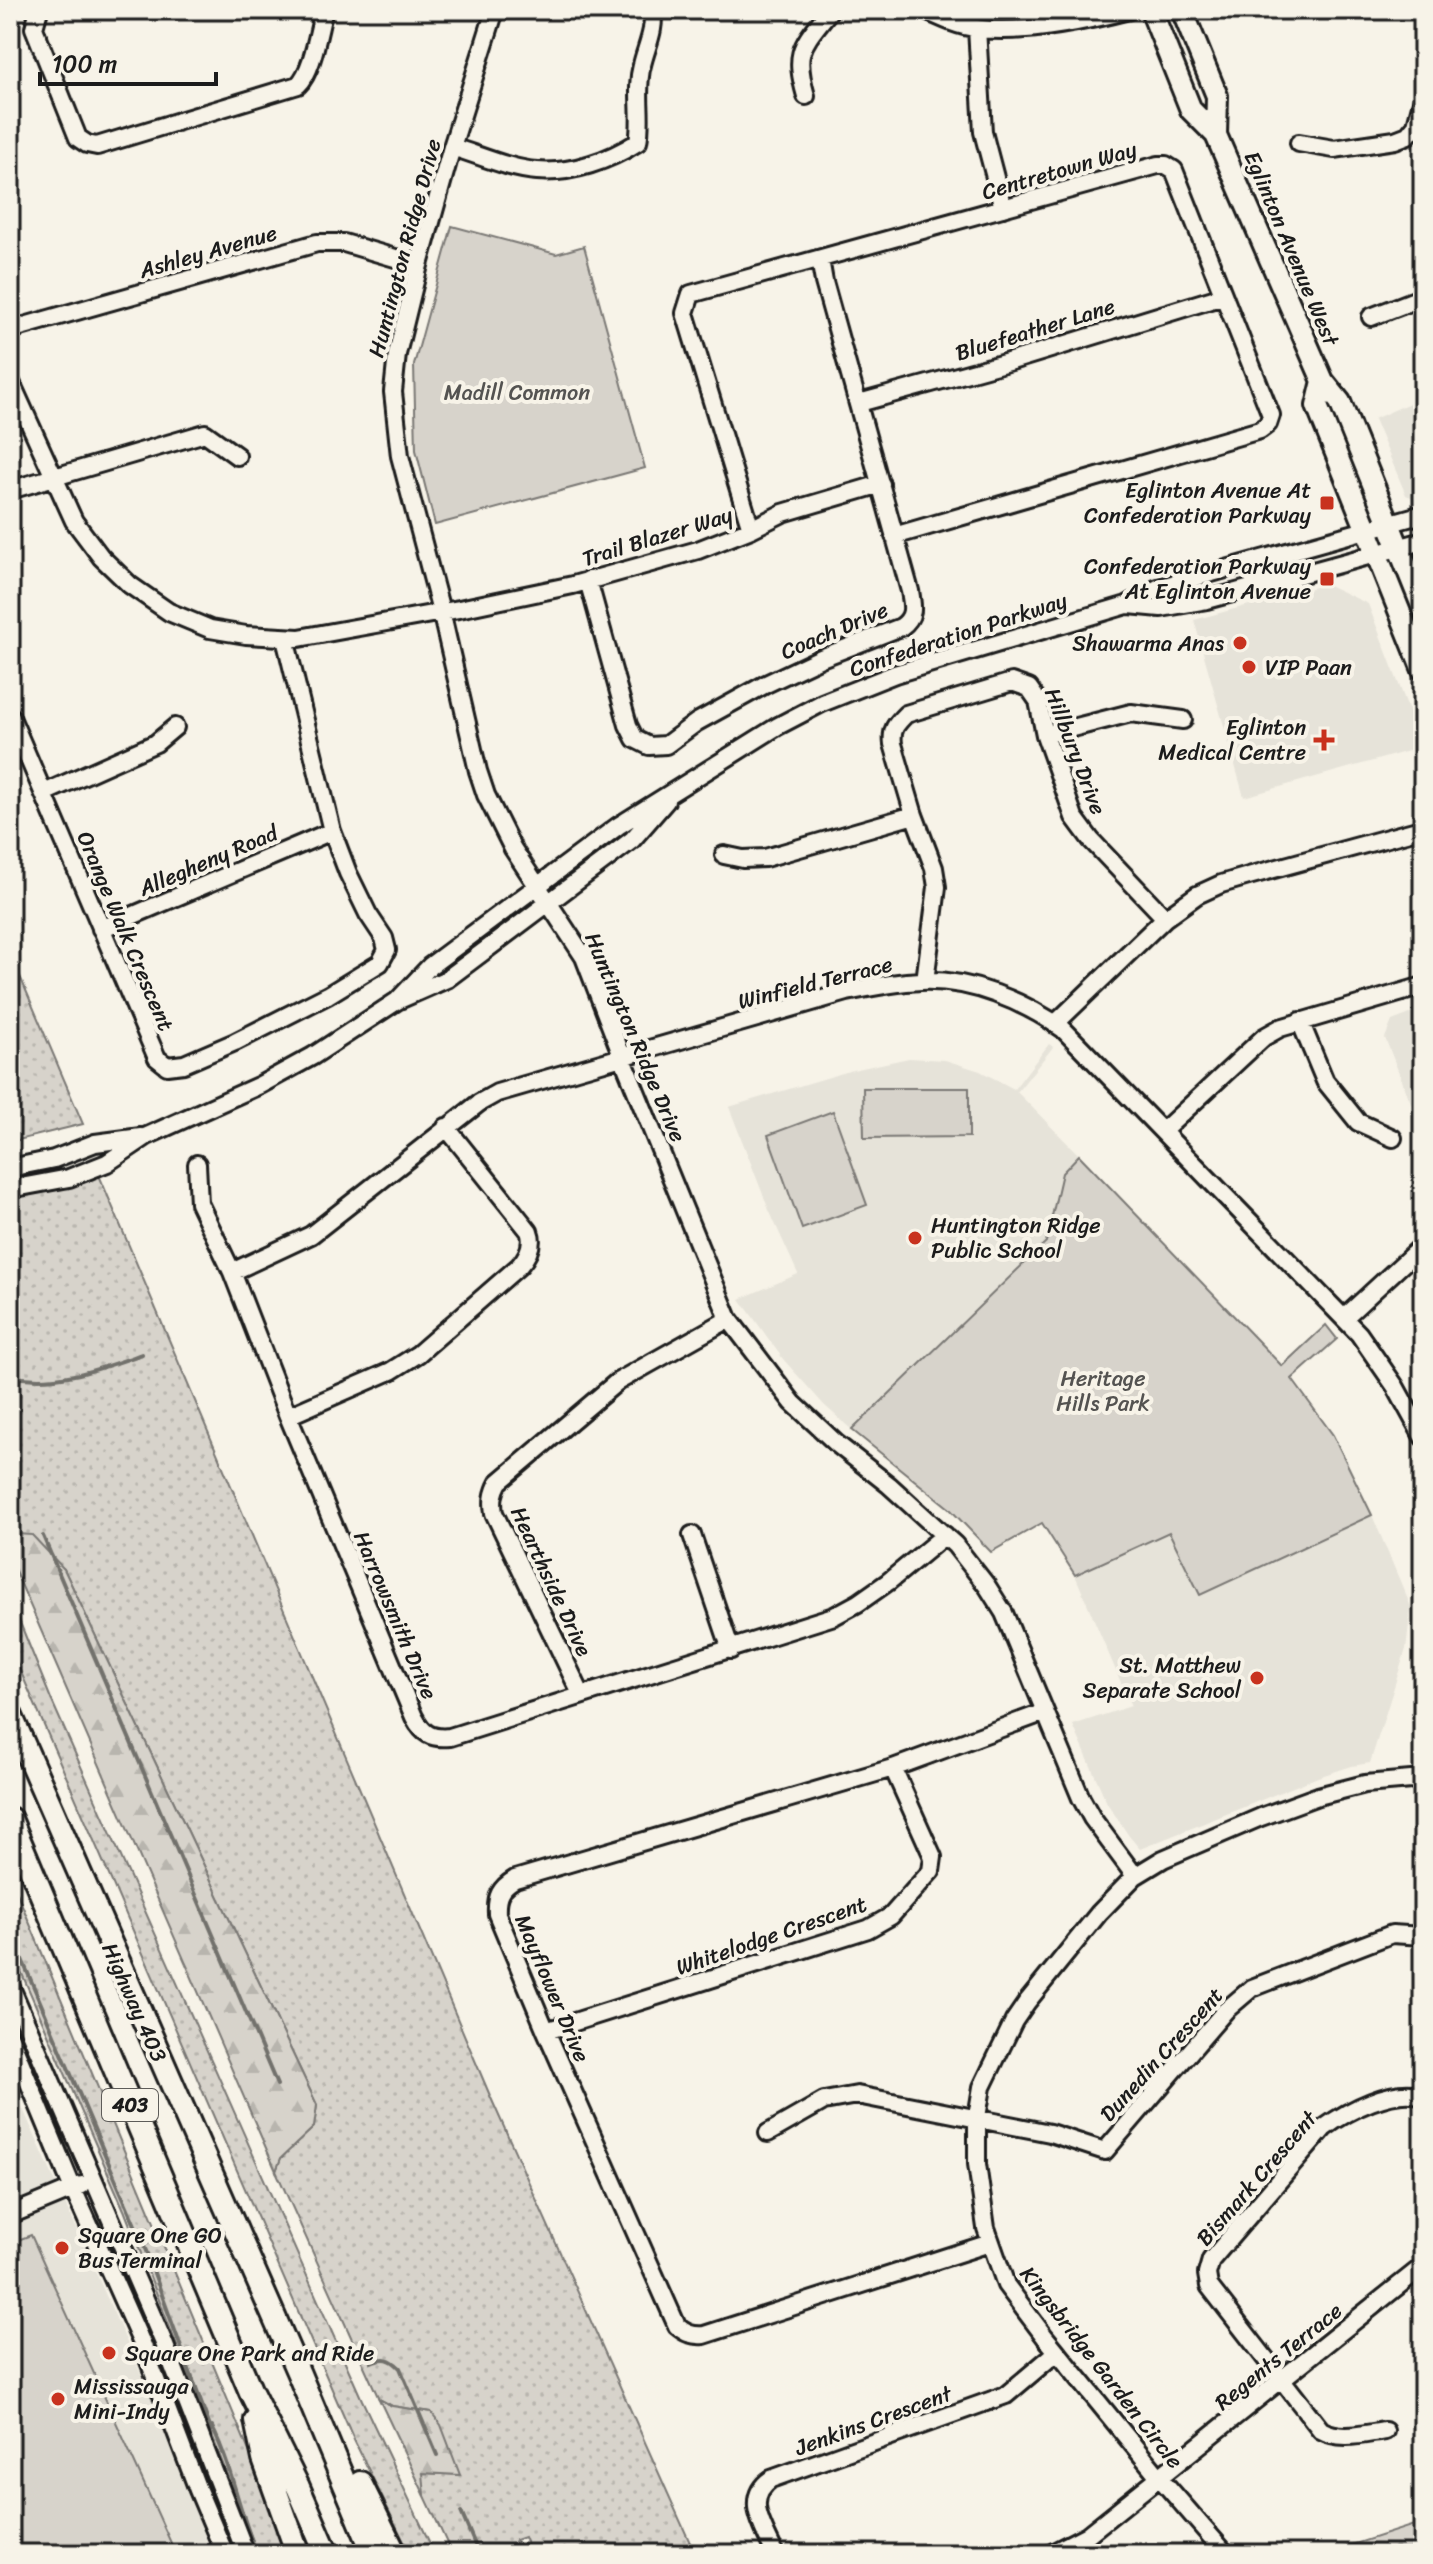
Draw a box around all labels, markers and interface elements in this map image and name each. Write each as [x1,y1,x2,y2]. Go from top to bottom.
scale bar [40,36,216,86]
text: 100 m [52,43,117,85]
street label: Centretown Way [977,130,1142,211]
street label: Huntington Ridge Drive [357,134,452,362]
street label: Eglinton Avenue West [1233,145,1351,353]
street label: Ashley Avenue [134,213,282,290]
street label: Bluefeather Lane [950,287,1120,372]
park label: Madill Common [444,373,590,412]
place label: Eglinton Avenue At Confederation Parkway [1084,471,1312,535]
marker: Eglinton Avenue At Confederation Parkway [1318,494,1336,512]
street label: Trail Blazer Way [577,495,738,578]
place label: Confederation Parkway At Eglinton Avenue [1084,547,1312,611]
marker: Confederation Parkway At Eglinton Avenue [1318,570,1336,588]
street label: Confederation Parkway [844,581,1073,688]
street label: Coach Drive [774,590,894,671]
place label: Shawarma Anas [1072,624,1224,663]
marker: Shawarma Anas [1231,634,1249,652]
place label: VIP Paan [1265,648,1352,687]
marker: VIP Paan [1240,658,1258,676]
street label: Hillbury Drive [1033,682,1118,821]
place label: Eglinton Medical Centre [1158,708,1306,772]
marker: Eglinton Medical Centre [1313,729,1335,751]
street label: Allegheny Road [132,813,285,908]
street label: Orange Walk Crescent [66,825,185,1038]
street label: Huntington Ridge Drive [574,926,697,1148]
street label: Winfield Terrace [734,944,897,1021]
place label: Huntington Ridge Public School [931,1206,1101,1270]
marker: Huntington Ridge Public School [906,1229,924,1247]
park label: Heritage Hills Park [1056,1359,1150,1423]
street label: Hearthside Drive [500,1500,604,1663]
street label: Harrowsmith Drive [342,1525,449,1706]
place label: St. Matthew Separate School [1083,1646,1242,1710]
marker: St. Matthew Separate School [1248,1669,1266,1687]
street label: Whitelodge Crescent [670,1884,872,1986]
street label: Mayflower Drive [504,1908,601,2068]
street label: Highway 403 [91,1936,178,2068]
street label: Dunedin Crescent [1090,1977,1233,2131]
road number: 403 [102,2089,158,2121]
street label: Bismark Crescent [1186,2101,1328,2255]
place label: Square One GO Bus Terminal [78,2216,222,2280]
marker: Square One GO Bus Terminal [53,2239,71,2257]
street label: Kingsbridge Garden Circle [1010,2257,1194,2478]
street label: Regents Terrace [1205,2292,1351,2421]
place label: Square One Park and Ride [125,2334,374,2373]
marker: Square One Park and Ride [100,2344,118,2362]
place label: Mississauga Mini-Indy [74,2367,189,2431]
street label: Jenkins Crescent [788,2374,958,2467]
marker: Mississauga Mini-Indy [49,2390,67,2408]

